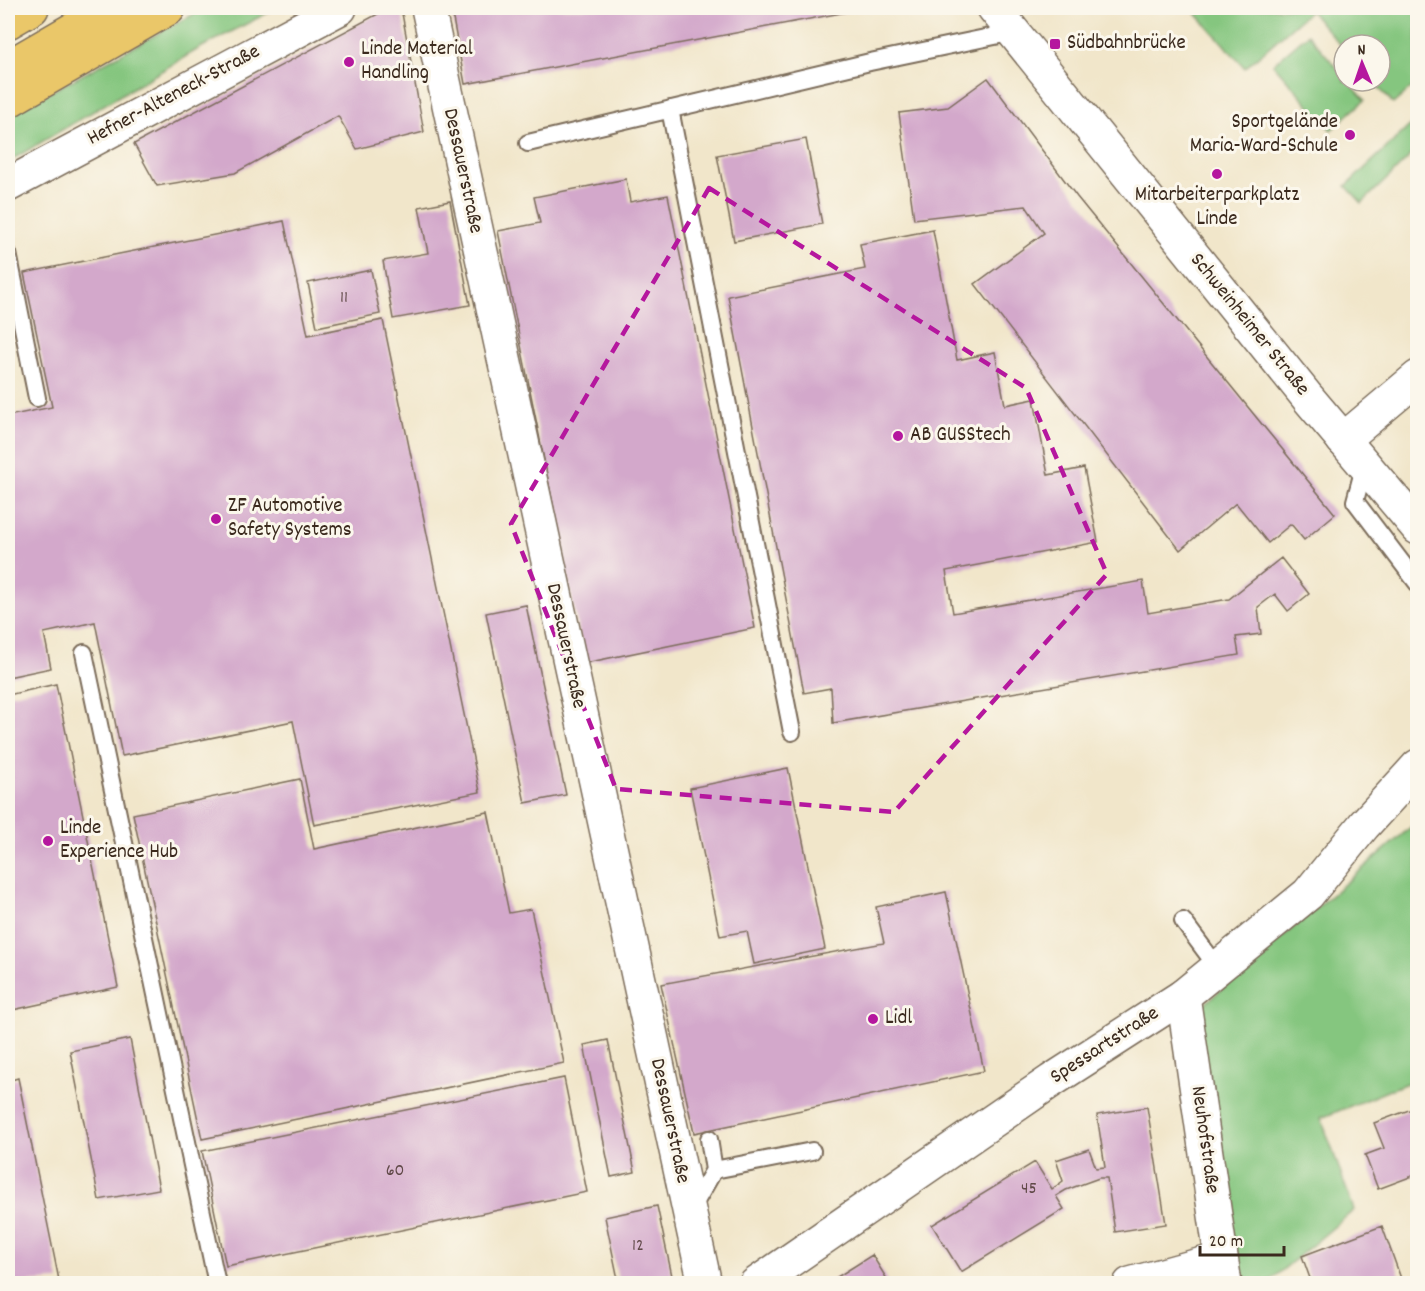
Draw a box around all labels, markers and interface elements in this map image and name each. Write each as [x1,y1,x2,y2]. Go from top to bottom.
place label: Südbahnbrücke [1067,29,1186,59]
north arrow [1332,33,1392,93]
place label: Linde Material Handling [361,35,473,89]
marker: Südbahnbrücke [1048,37,1062,51]
street label: Hefner-Alteneck-Straße [82,38,266,154]
text: N [1357,39,1366,62]
marker: Linde Material Handling [342,55,356,69]
street label: Dessauerstraße [434,106,490,236]
place label: Sportgelände Maria-Ward-Schule [1190,108,1338,162]
marker: Sportgelände Maria-Ward-Schule [1343,128,1357,142]
marker: Mitarbeiterparkplatz Linde [1210,167,1224,181]
place label: Mitarbeiterparkplatz Linde [1135,181,1299,235]
street label: Schweinheimer Straße [1182,247,1316,403]
house number: 11 [340,286,348,311]
place label: AB GUSStech [910,421,1011,451]
marker: AB GUSStech [891,429,905,443]
place label: ZF Automotive Safety Systems [228,492,352,546]
marker: ZF Automotive Safety Systems [209,512,223,526]
street label: Dessauerstraße [537,581,593,711]
place label: Linde Experience Hub [60,814,178,868]
marker: Linde Experience Hub [41,834,55,848]
street label: Spessartstraße [1045,999,1165,1093]
place label: Lidl [885,1004,912,1034]
marker: Lidl [866,1012,880,1026]
street label: Dessauerstraße [641,1056,697,1186]
street label: Neuhofstraße [1182,1084,1226,1196]
house number: 60 [386,1159,404,1184]
house number: 45 [1021,1177,1037,1202]
scale bar [1200,1219,1284,1257]
text: 20 m [1209,1230,1243,1255]
house number: 12 [632,1234,644,1259]

